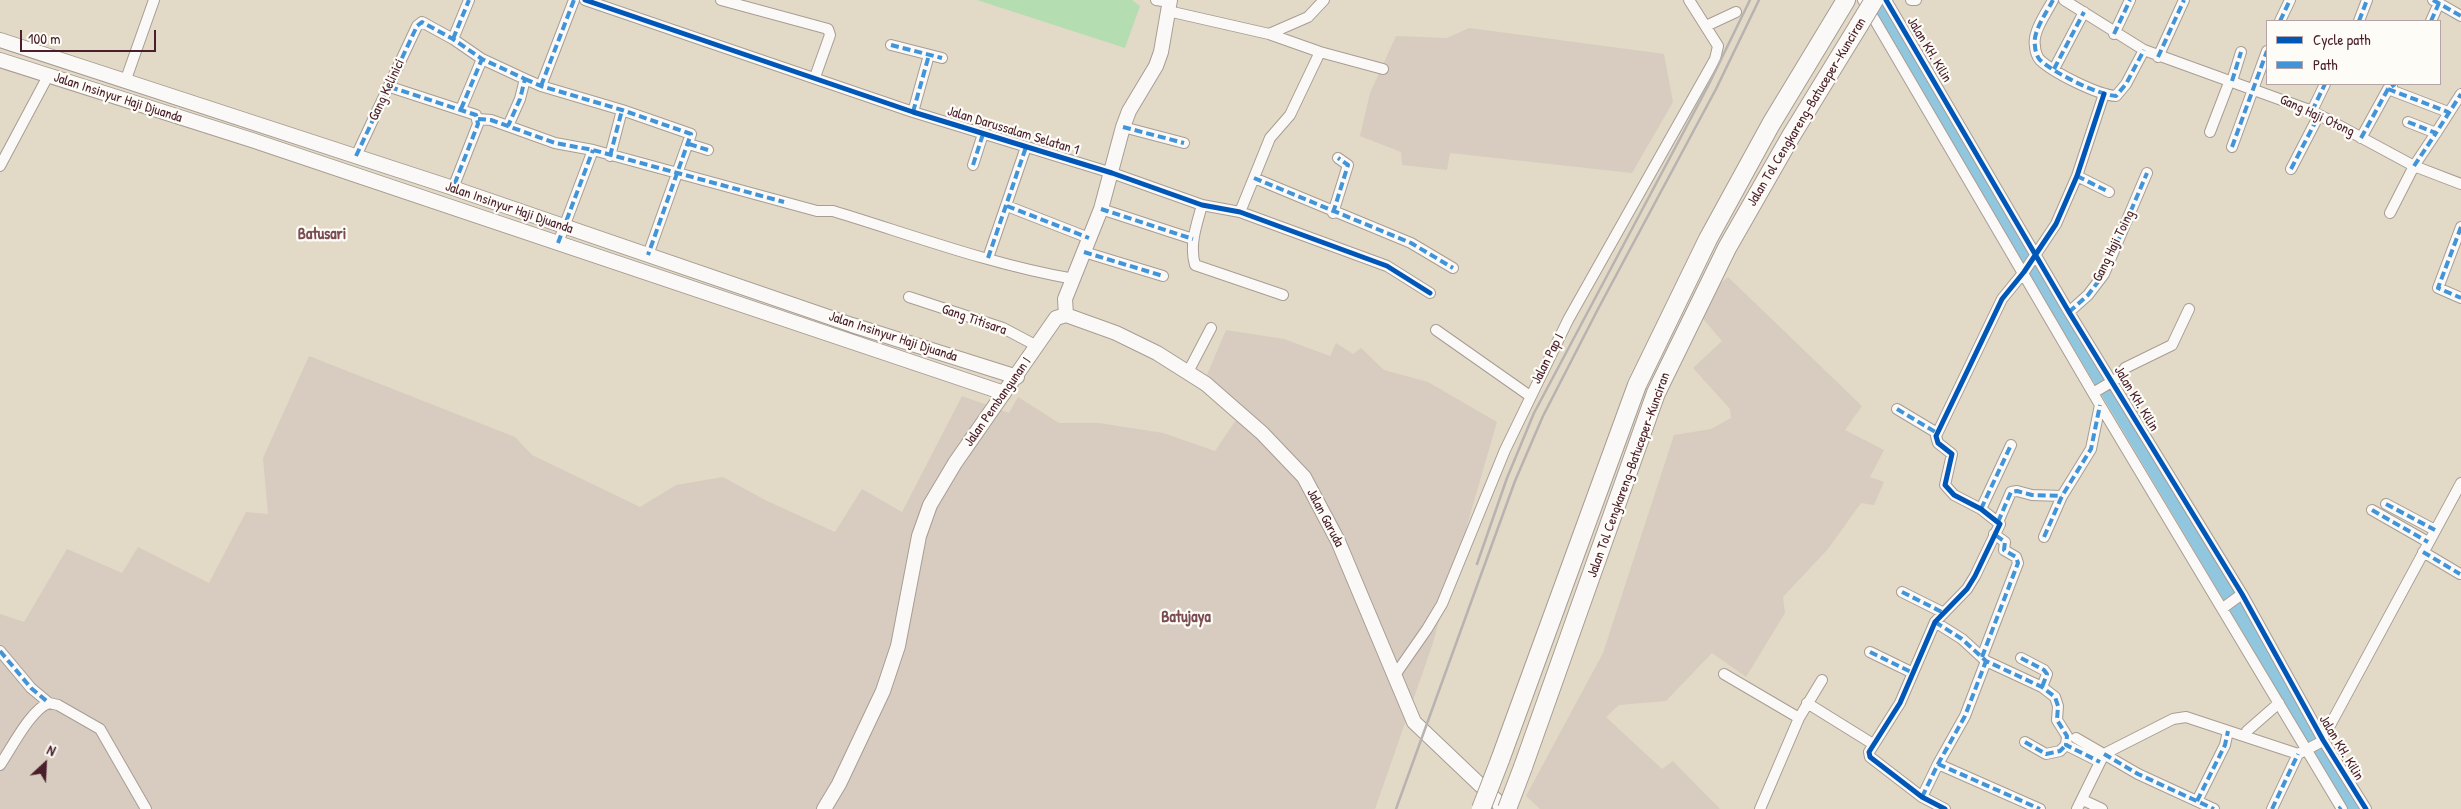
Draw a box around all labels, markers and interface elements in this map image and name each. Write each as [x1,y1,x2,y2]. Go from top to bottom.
street label: Jalan KH. Kilin [1903,14,1955,86]
street label: Jalan Tol Cengkareng–Batuceper–Kunciran [1744,15,1870,209]
scale bar [22,20,159,52]
legend [2266,20,2441,85]
text: 100 m [28,28,61,49]
text: Cycle path [2313,29,2371,50]
text: Path [2313,54,2338,75]
street label: Gang Kelinici [365,57,409,123]
street label: Jalan Insinyur Haji Djuanda [52,69,184,127]
street label: Gang Haji Otong [2277,91,2357,141]
street label: Jalan Darussalam Selatan 1 [945,103,1081,159]
street label: Jalan Insinyur Haji Djuanda [443,178,575,238]
street label: Gang Haji Toing [2089,207,2139,285]
district label: Batusari [298,225,346,245]
street label: Gang Titisara [939,301,1009,339]
street label: Jalan Insinyur Haji Djuanda [827,308,959,366]
street label: Jalan Pap I [1528,331,1568,387]
street label: Jalan Pembangunan I [961,354,1035,450]
street label: Jalan KH. Kilin [2110,363,2162,435]
street label: Jalan Tol Cengkareng–Batuceper–Kunciran [1584,370,1674,580]
street label: Jalan Garuda [1303,486,1347,550]
district label: Batujaya [1161,608,1211,628]
street label: Jalan KH. Kilin [2315,712,2367,784]
north arrow [20,739,70,789]
text: N [44,740,59,760]

